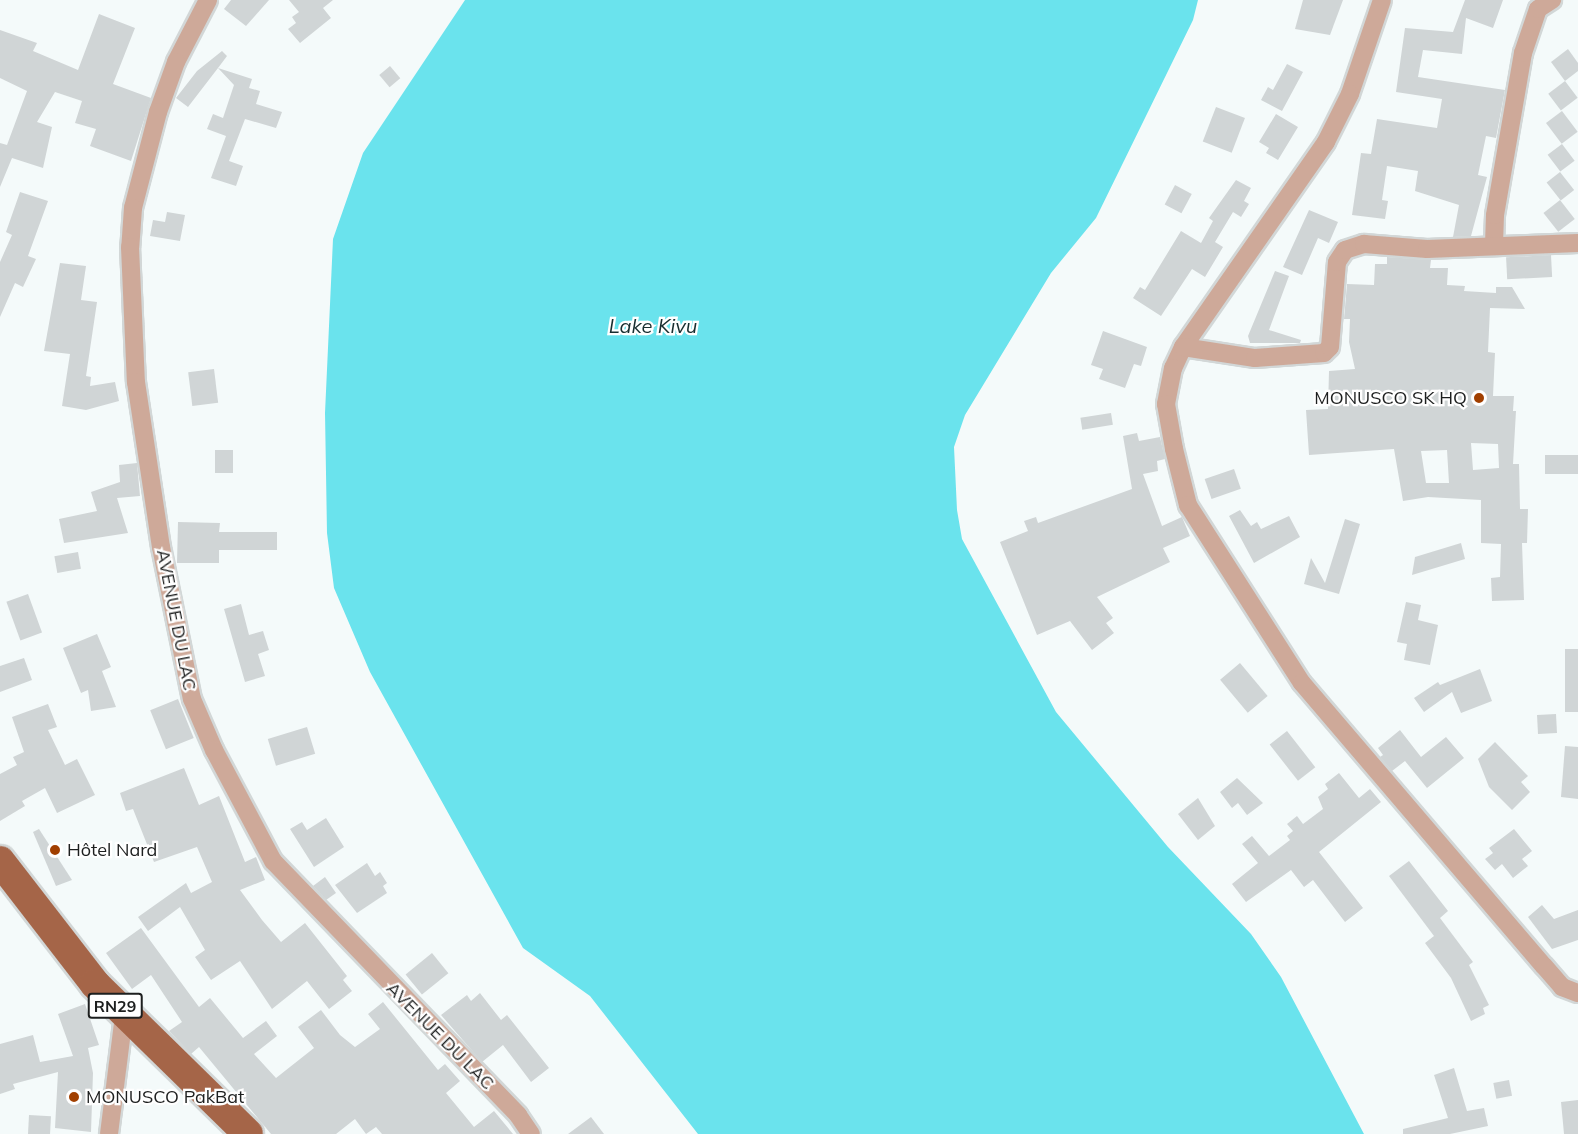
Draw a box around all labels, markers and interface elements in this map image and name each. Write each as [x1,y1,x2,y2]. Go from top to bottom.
water label: Lake Kivu [609,313,697,337]
place label: MONUSCO SK HQ [1314,387,1467,409]
marker: MONUSCO SK HQ [1472,391,1486,405]
street label: AVENUE DU LAC [152,548,200,692]
place label: Hôtel Nard [67,839,157,861]
marker: Hôtel Nard [48,843,62,857]
street label: AVENUE DU LAC [382,978,498,1094]
road number: RN29 [86,993,144,1019]
place label: MONUSCO PakBat [86,1086,244,1108]
marker: MONUSCO PakBat [67,1090,81,1104]

